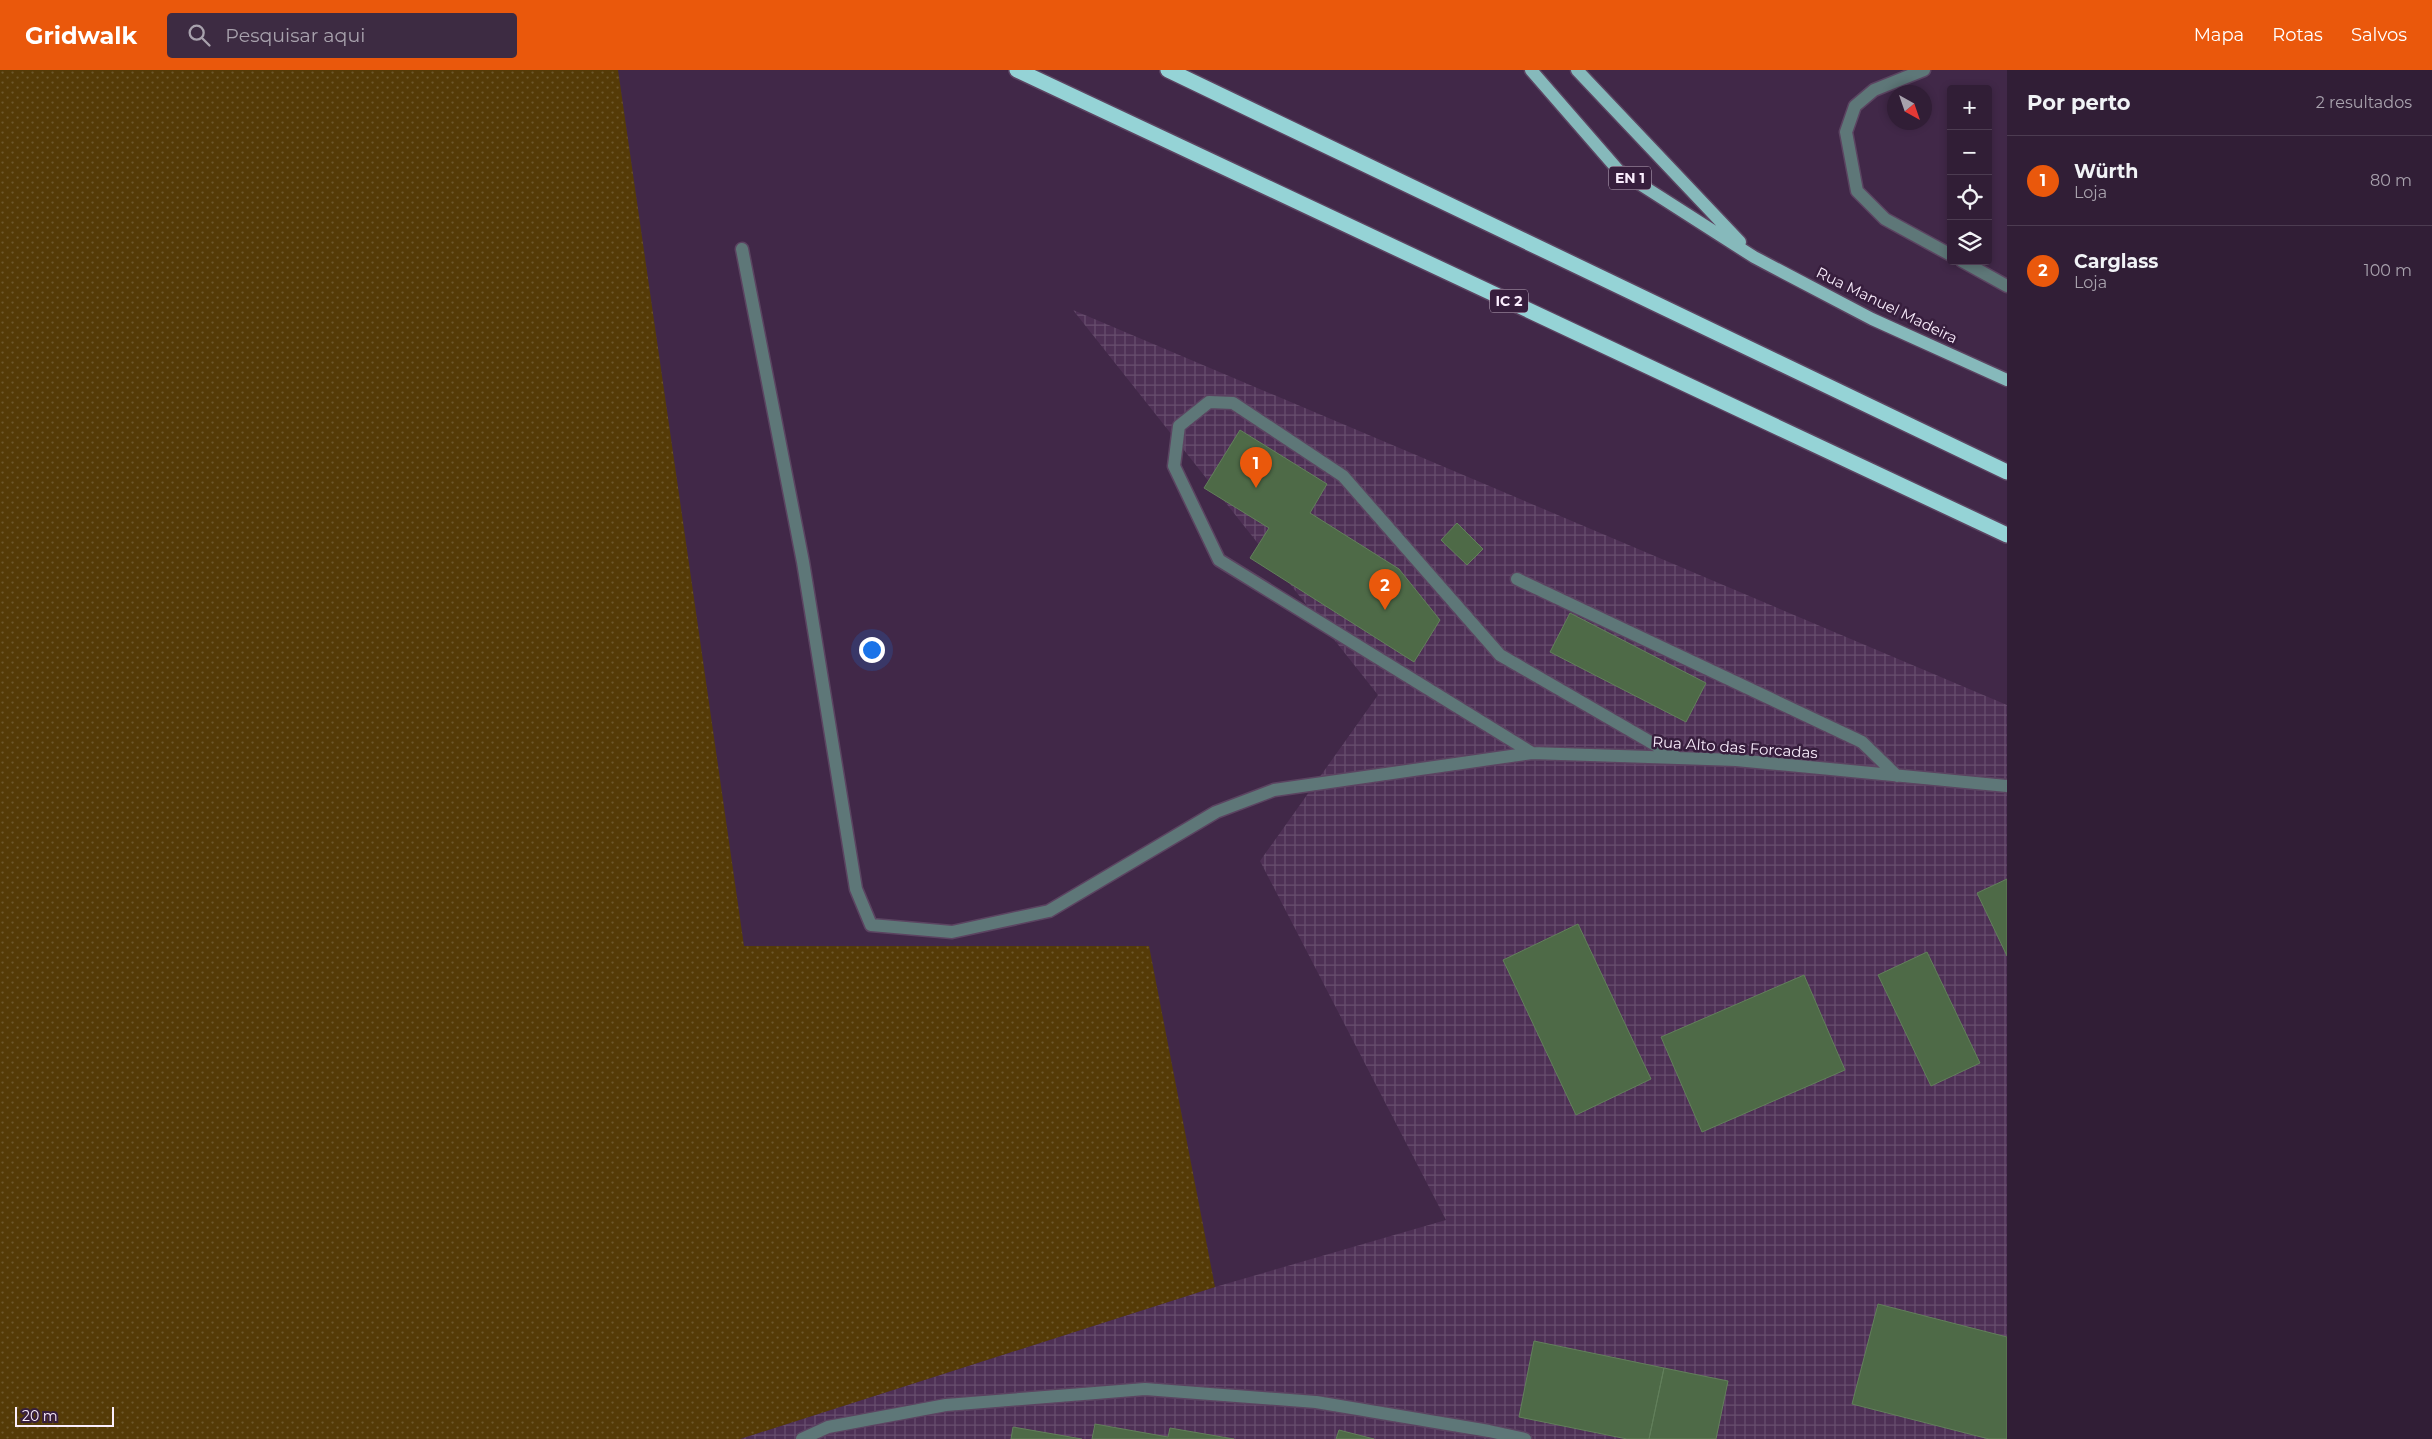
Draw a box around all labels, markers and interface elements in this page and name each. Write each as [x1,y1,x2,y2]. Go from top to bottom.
search box [167,13,517,58]
text: Gridwalk [25,21,137,50]
icon: search [185,21,213,49]
text: Pesquisar aqui [225,24,365,47]
text: Mapa [2194,24,2244,46]
text: Rotas [2272,24,2323,46]
text: Salvos [2351,24,2407,46]
north arrow [1887,85,1932,130]
map controls [1947,85,1992,265]
button: + [1947,85,1992,130]
text: Por perto [2027,90,2131,115]
text: 2 resultados [2316,93,2412,112]
button: − [1947,130,1992,175]
text: Würth [2074,160,2138,183]
road number: EN 1 [1609,166,1651,190]
text: 1 [2040,171,2046,190]
text: 80 m [2370,171,2412,190]
button: locate [1947,175,1992,220]
text: Loja [2074,183,2107,202]
button: layers [1947,220,1992,265]
text: Carglass [2074,250,2158,273]
text: 2 [2038,261,2048,280]
text: 100 m [2364,261,2412,280]
street label: Rua Manuel Madeira [1813,263,1961,347]
text: Loja [2074,273,2107,292]
road number: IC 2 [1490,290,1528,312]
pin: 1 [1240,447,1272,488]
pin: 2 [1369,569,1401,610]
your location [859,637,885,663]
street label: Rua Alto das Forcadas [1652,732,1818,762]
scale bar [15,1404,114,1427]
text: 20 m [22,1407,58,1425]

